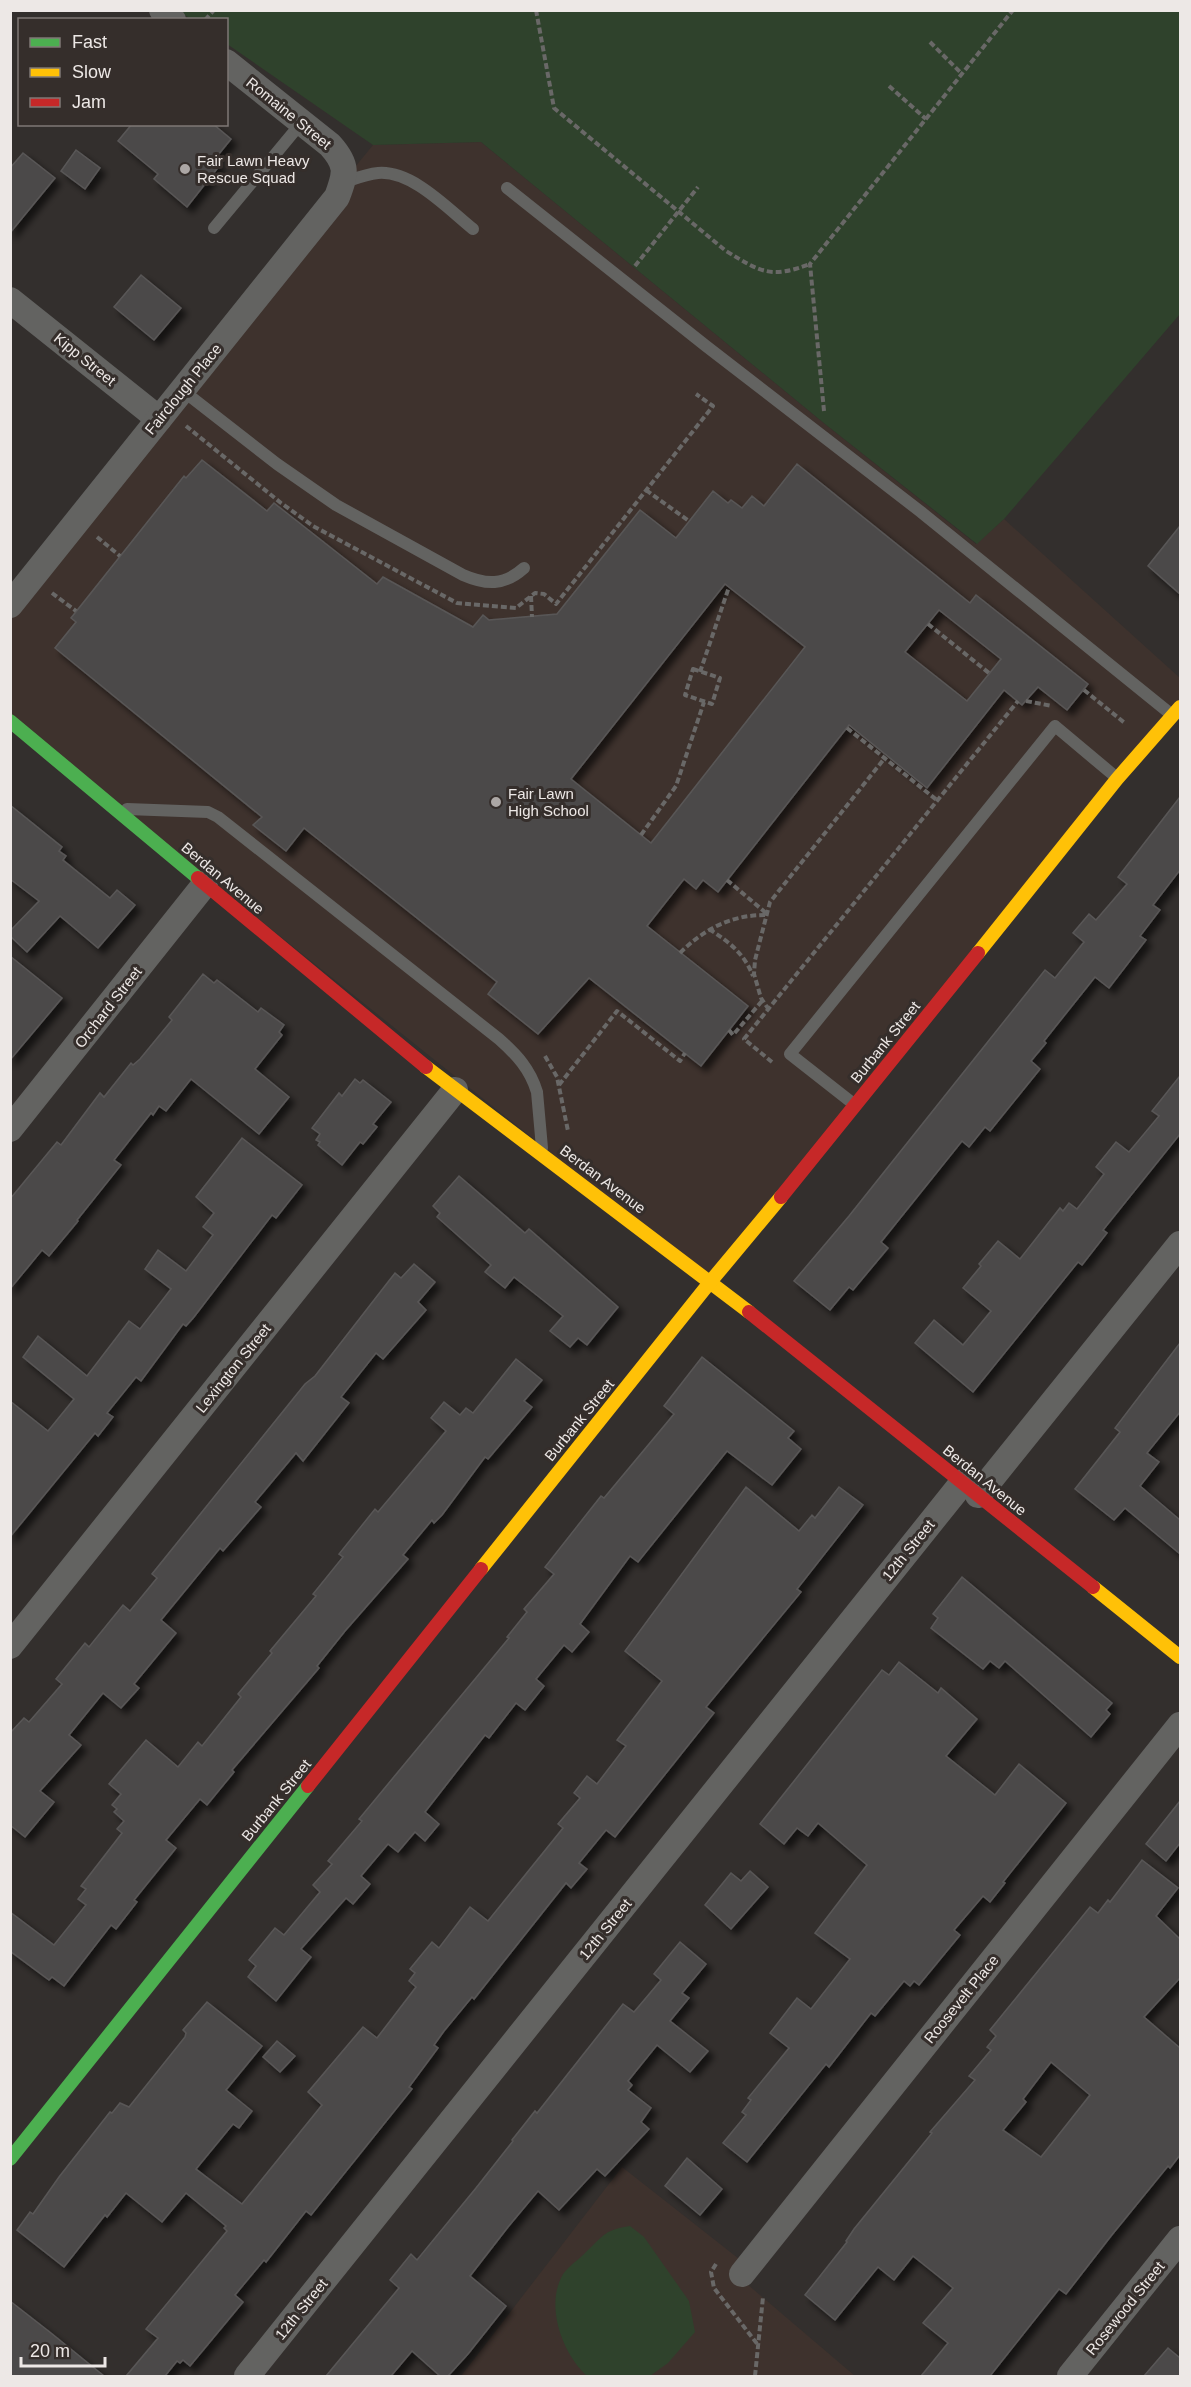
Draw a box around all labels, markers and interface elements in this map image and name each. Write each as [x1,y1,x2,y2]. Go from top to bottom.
legend [18,18,228,126]
text: Fast [72,32,107,52]
text: Slow [72,62,112,82]
street label: Romaine Street [243,74,335,153]
text: Jam [72,92,106,112]
place label: Fair Lawn Heavy Rescue Squad [197,152,310,186]
marker: Fair Lawn Heavy Rescue Squad [178,162,192,176]
street label: Kipp Street [51,329,120,389]
street label: Fairclough Place [141,340,225,438]
place label: Fair Lawn High School [508,785,589,819]
marker: Fair Lawn High School [489,795,503,809]
street label: Berdan Avenue [178,839,268,917]
street label: Orchard Street [71,962,145,1051]
street label: Burbank Street [847,997,924,1086]
street label: Berdan Avenue [557,1141,649,1217]
street label: Lexington Street [192,1320,275,1416]
street label: Burbank Street [541,1375,618,1464]
street label: Berdan Avenue [940,1441,1030,1519]
street label: 12th Street [878,1515,938,1584]
street label: Burbank Street [238,1755,315,1844]
street label: 12th Street [575,1894,635,1963]
street label: Roosevelt Place [920,1952,1002,2046]
street label: Rosewood Street [1082,2257,1168,2358]
street label: 12th Street [271,2274,331,2343]
scale bar [21,2330,105,2368]
text: 20 m [30,2341,70,2361]

